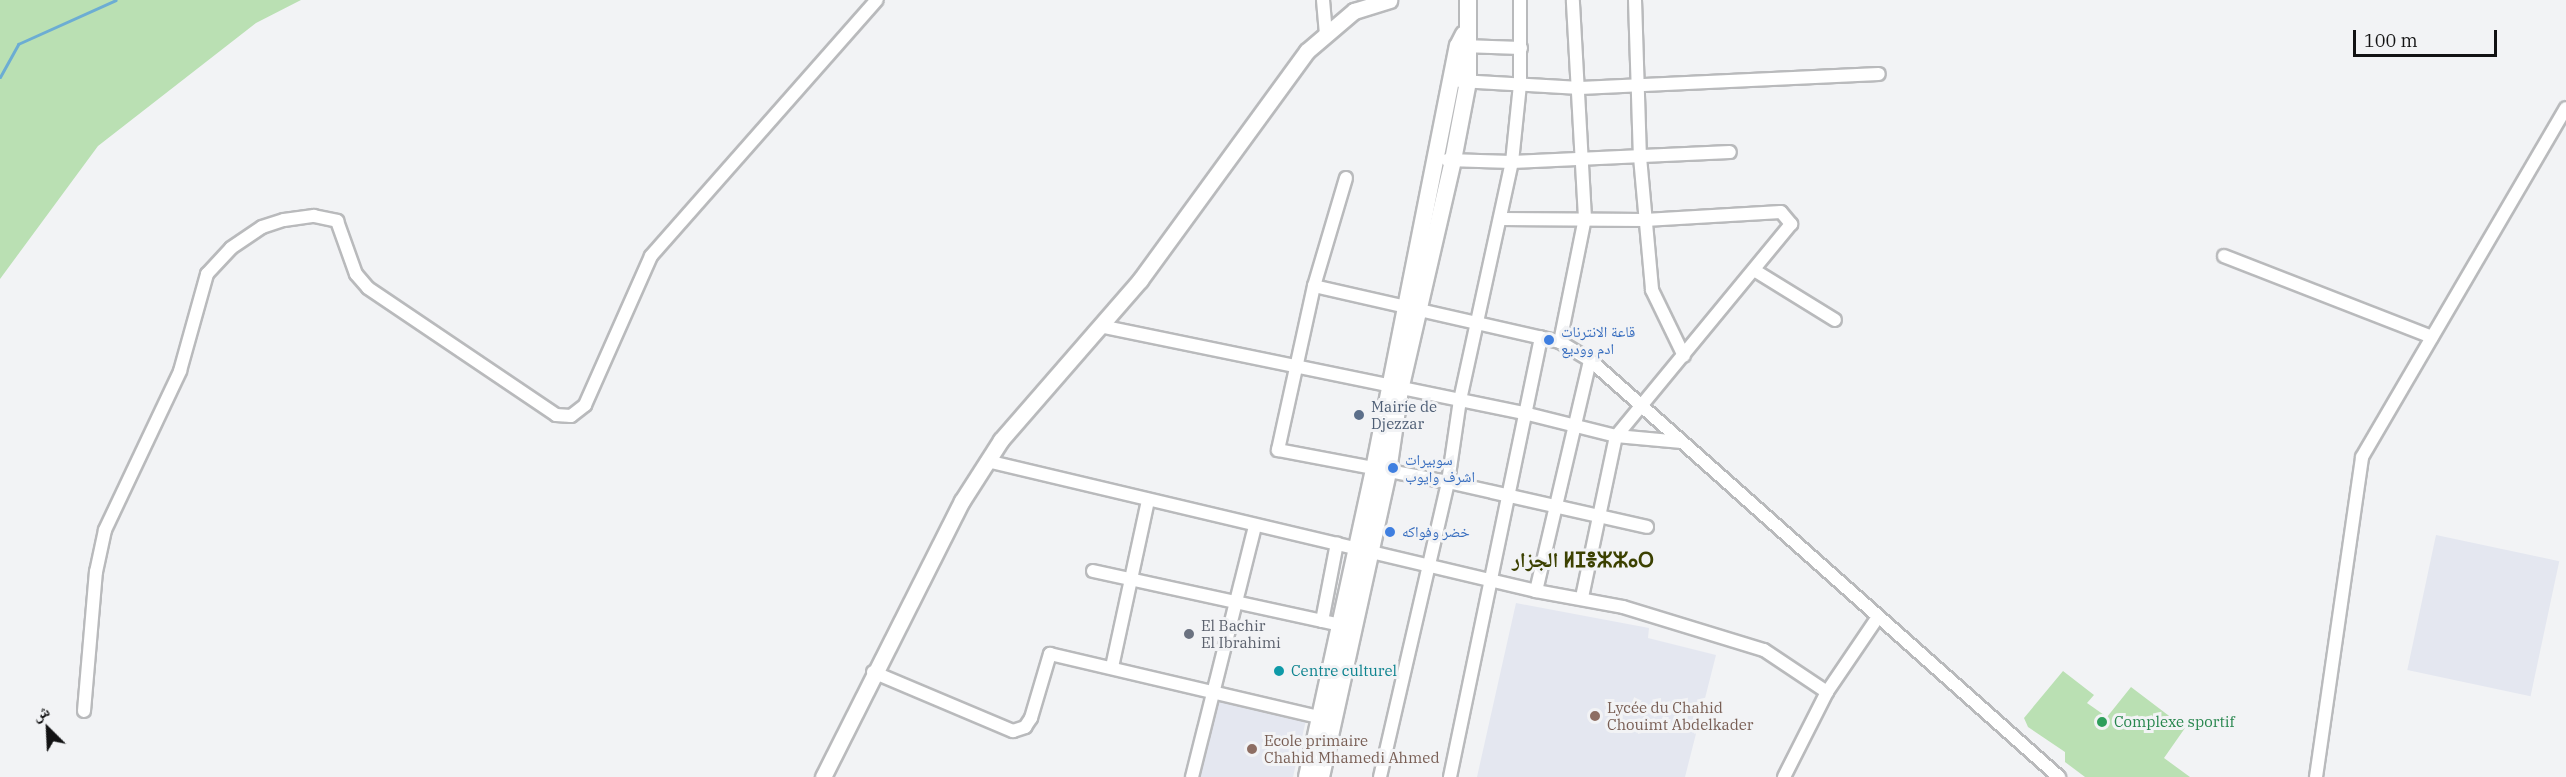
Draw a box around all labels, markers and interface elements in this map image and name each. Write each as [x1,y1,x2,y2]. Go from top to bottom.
scale bar [2356,18,2500,56]
text: 100 m [2364,29,2418,52]
place label: قاعة الانترنات ادم ووديع [1561,322,1635,357]
marker: قاعة الانترنات ادم ووديع [1542,333,1556,347]
place label: Mairie de Djezzar [1371,397,1437,432]
marker: Mairie de Djezzar [1352,408,1366,422]
place label: سوبيرات اشرف وايوب [1405,450,1475,485]
marker: سوبيرات اشرف وايوب [1386,461,1400,475]
place label: خضر وفواكه [1402,523,1470,541]
marker: خضر وفواكه [1383,525,1397,539]
district label: الجزار ⵍⵊⴻⵣⵣⴰⵔ [1512,546,1654,572]
place label: El Bachir El Ibrahimi [1201,616,1281,651]
marker: El Bachir El Ibrahimi [1182,627,1196,641]
place label: Centre culturel [1291,662,1397,680]
marker: Centre culturel [1272,664,1286,678]
place label: Lycée du Chahid Chouimt Abdelkader [1607,698,1753,733]
north arrow [18,699,78,759]
text: ش [29,700,52,725]
marker: Lycée du Chahid Chouimt Abdelkader [1588,709,1602,723]
place label: Complexe sportif [2114,713,2235,731]
marker: Complexe sportif [2095,715,2109,729]
place label: Ecole primaire Chahid Mhamedi Ahmed [1264,731,1440,766]
marker: Ecole primaire Chahid Mhamedi Ahmed [1245,742,1259,756]

